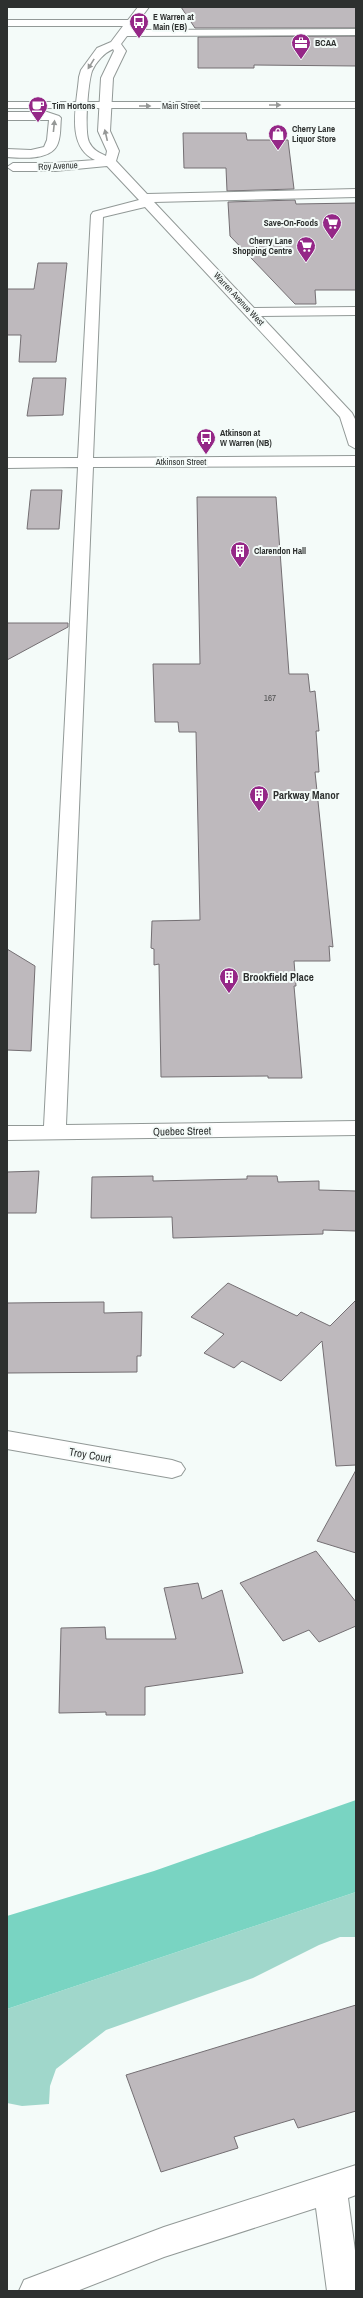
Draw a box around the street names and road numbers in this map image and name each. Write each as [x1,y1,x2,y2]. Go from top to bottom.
street label: Main Street [162,100,200,112]
street label: Roy Avenue [38,159,78,173]
street label: Warren Avenue West [211,270,267,328]
street label: Atkinson Street [155,456,206,468]
street label: Quebec Street [153,1123,212,1139]
street label: Troy Court [68,1444,113,1466]

